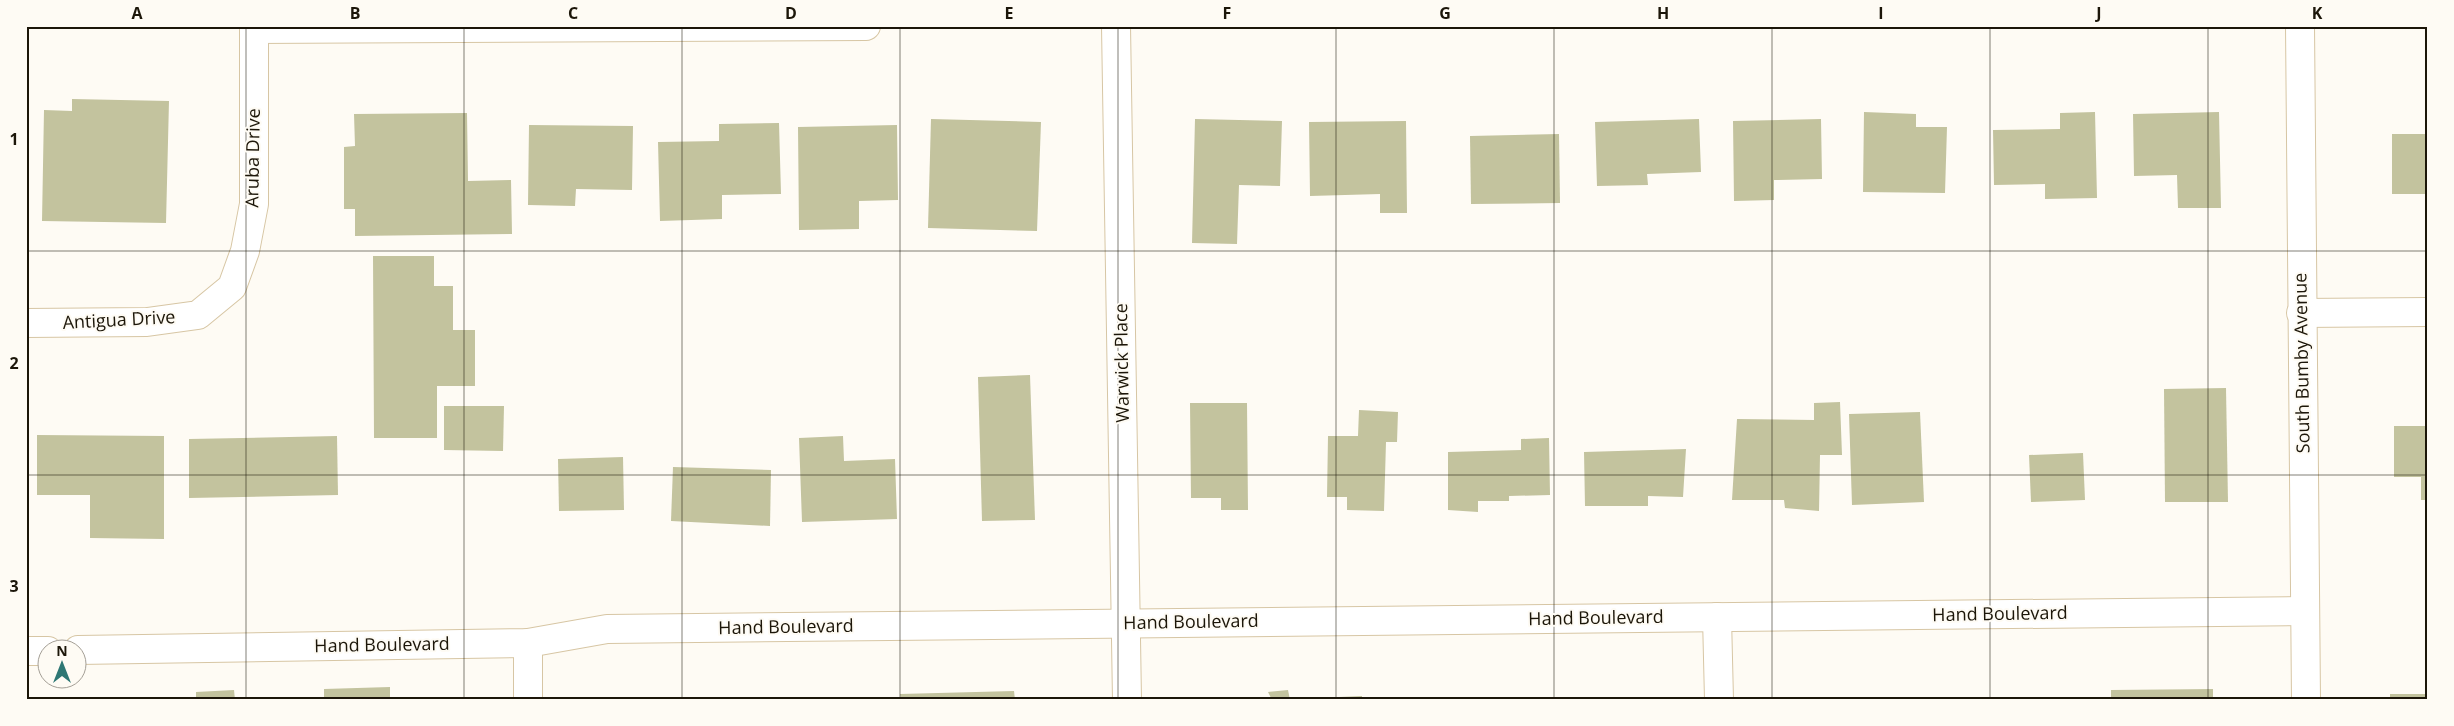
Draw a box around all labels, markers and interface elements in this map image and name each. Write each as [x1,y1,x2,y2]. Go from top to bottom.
text: A [131,2,143,24]
text: B [350,2,360,24]
text: C [568,2,578,24]
text: D [785,2,797,24]
text: E [1005,2,1014,24]
text: F [1223,2,1231,24]
text: G [1439,2,1451,24]
text: H [1657,2,1669,24]
text: I [1878,2,1884,24]
text: J [2094,2,2102,24]
text: K [2312,2,2323,24]
street label: Aruba Drive [239,108,265,208]
text: 1 [9,128,19,150]
street label: South Bumby Avenue [2287,273,2315,454]
street label: Warwick Place [1108,303,1134,423]
street label: Antigua Drive [62,304,176,334]
text: 2 [9,352,19,374]
text: 3 [9,575,19,597]
street label: Hand Boulevard [1932,600,2068,626]
street label: Hand Boulevard [1528,604,1664,630]
street label: Hand Boulevard [1123,608,1259,634]
street label: Hand Boulevard [718,613,854,639]
street label: Hand Boulevard [314,631,450,657]
north arrow [38,638,88,688]
text: N [56,641,68,660]

